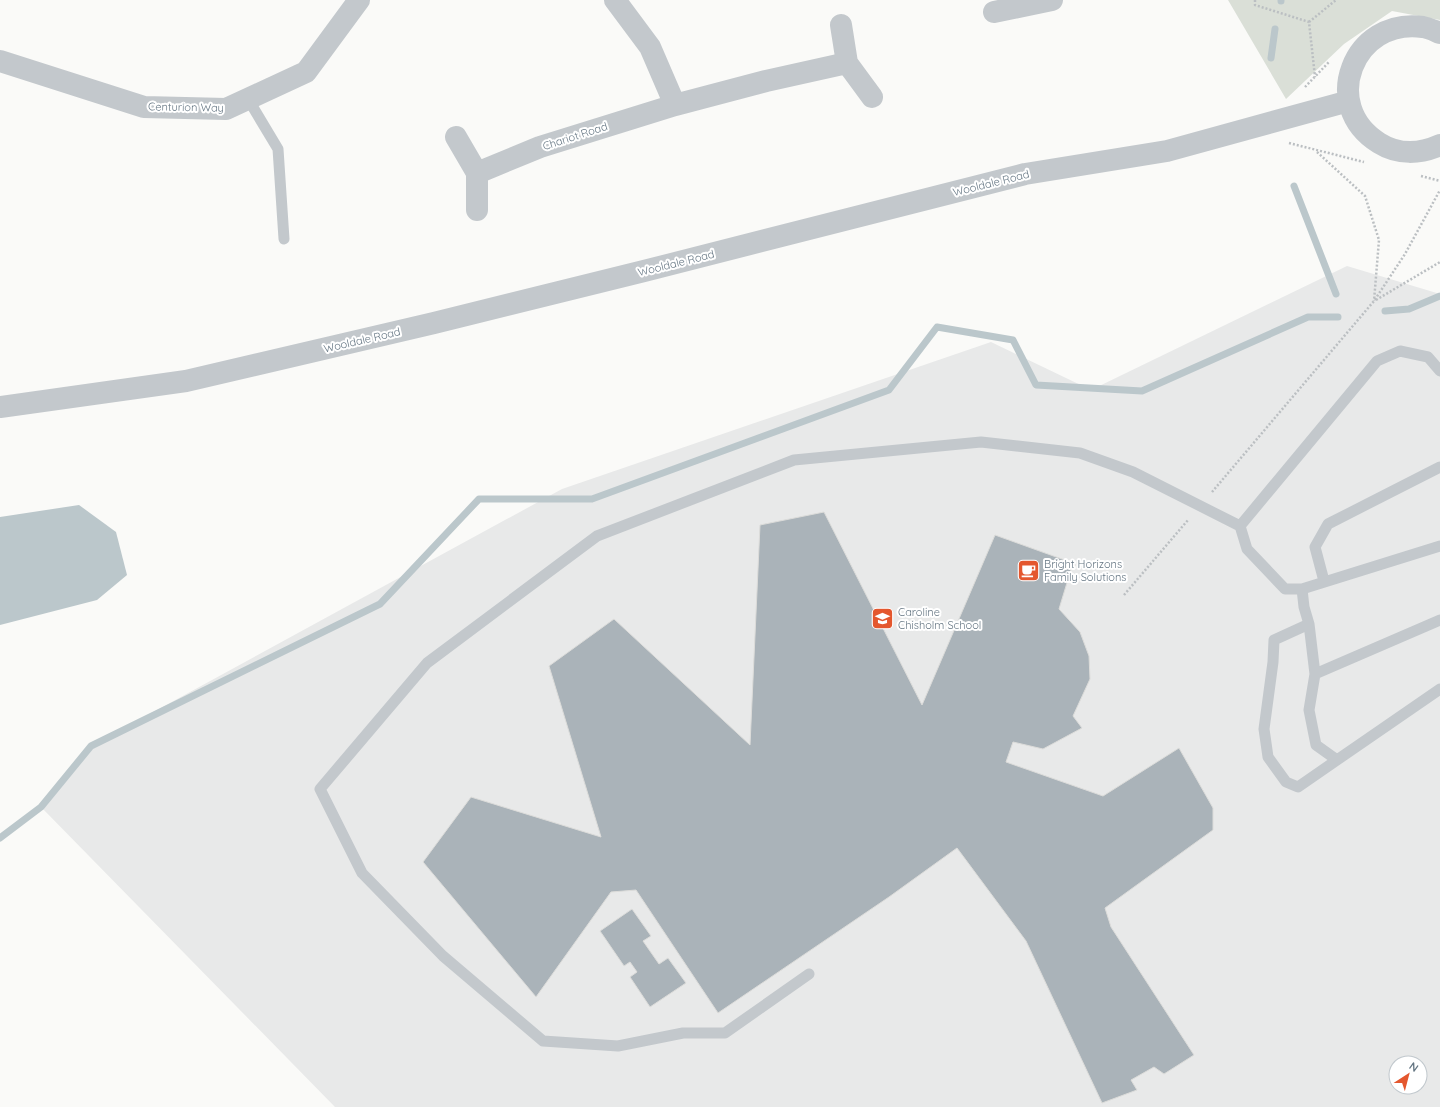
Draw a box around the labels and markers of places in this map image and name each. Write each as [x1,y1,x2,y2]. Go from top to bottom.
cafe icon: Bright Horizons Family Solutions [1016,557,1042,583]
place label: Bright Horizons Family Solutions [1044,557,1126,584]
school or university icon: Caroline Chisholm School [870,605,896,631]
place label: Caroline Chisholm School [898,605,981,632]

